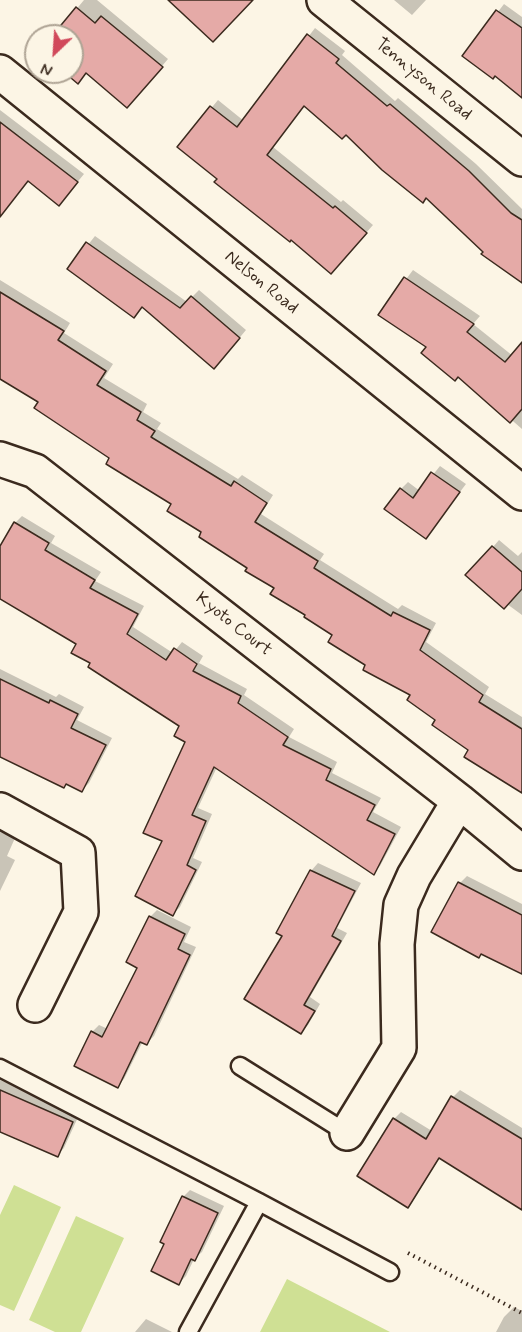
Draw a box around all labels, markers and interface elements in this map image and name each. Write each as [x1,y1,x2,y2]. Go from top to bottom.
north arrow [24,24,84,84]
street label: Tennyson Road [370,34,476,126]
text: N [38,57,56,81]
street label: Nelson Road [220,247,302,319]
street label: Kyoto Court [190,588,276,662]

